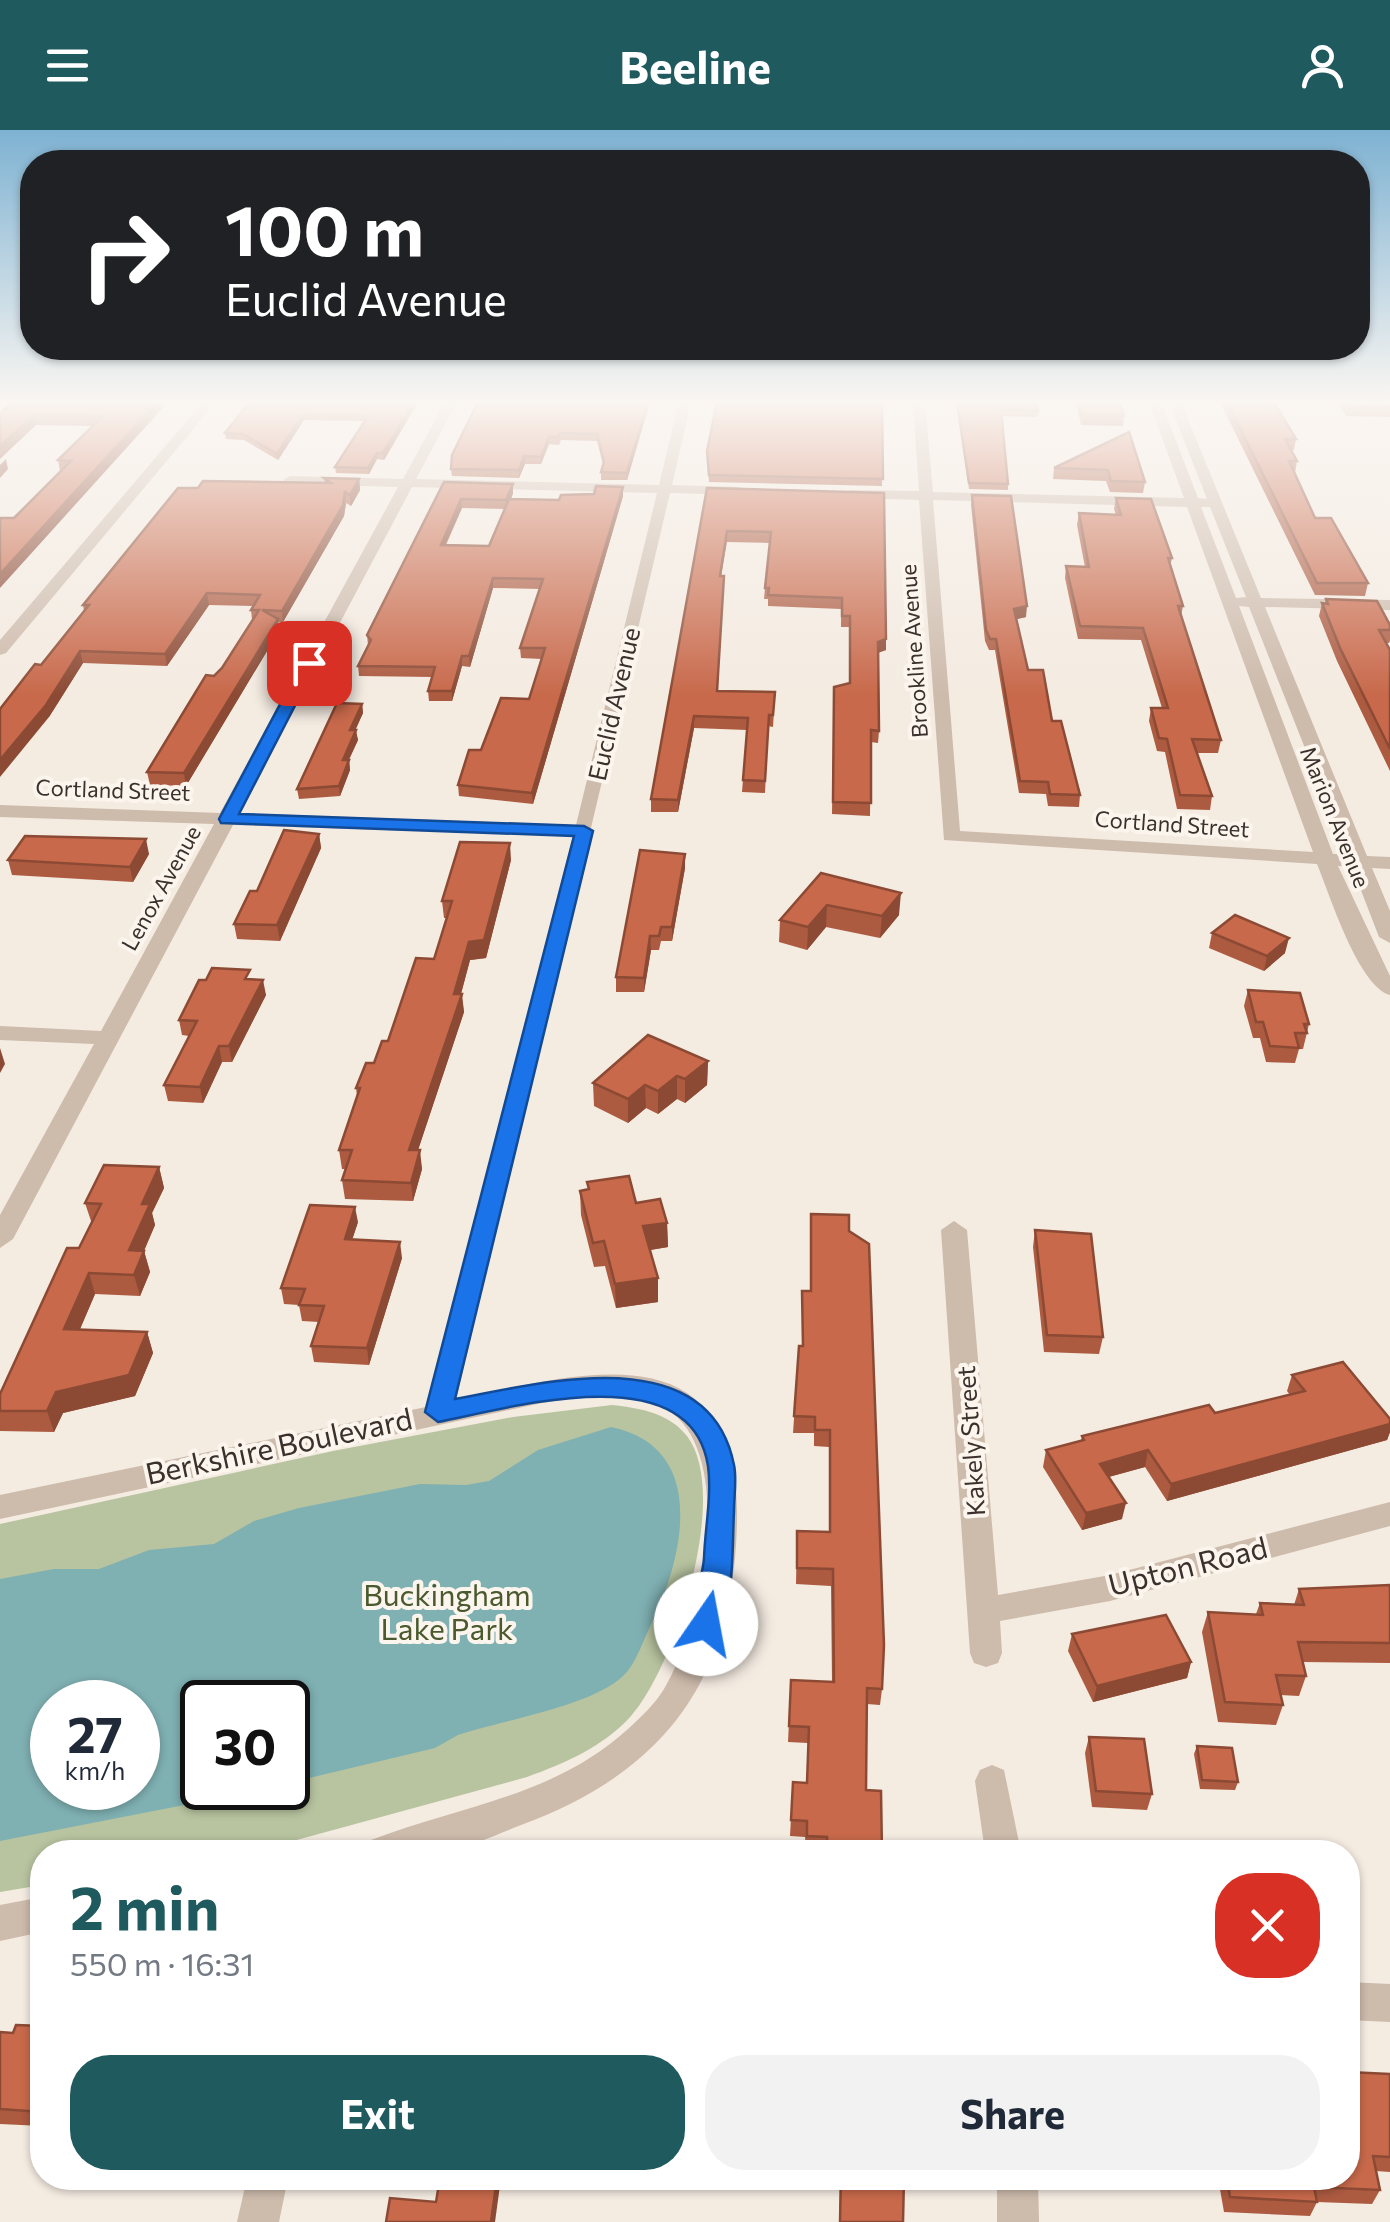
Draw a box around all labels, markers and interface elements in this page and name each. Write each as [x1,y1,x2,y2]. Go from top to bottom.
icon: menu [40,38,95,93]
text: Beeline [619,38,771,93]
icon: person [1295,38,1350,93]
text: 100 m [225,185,424,270]
icon: right [60,190,190,320]
text: Euclid Avenue [225,270,507,325]
street label: Brookline Avenue [894,563,933,739]
pin [267,621,352,706]
street label: Euclid Avenue [581,624,645,783]
icon: arrive [282,636,337,691]
street label: Marion Avenue [1295,742,1376,891]
street label: Cortland Street [35,773,191,806]
street label: Cortland Street [1094,805,1250,842]
street label: Lenox Avenue [115,821,206,955]
street label: Kakely Street [950,1365,990,1517]
street label: Berkshire Boulevard [142,1398,415,1491]
street label: Upton Road [1104,1527,1271,1602]
position arrow [654,1572,758,1676]
park label: Buckingham Lake Park [363,1575,531,1646]
speed limit sign: 30 [180,1680,310,1810]
text: 27 [67,1702,123,1763]
text: km/h [65,1755,125,1785]
text: 2 min [70,1869,219,1942]
button: close [1215,1873,1320,1978]
text: 550 m · 16:31 [70,1943,254,1983]
button: Exit [70,2055,685,2170]
button: Share [705,2055,1320,2170]

